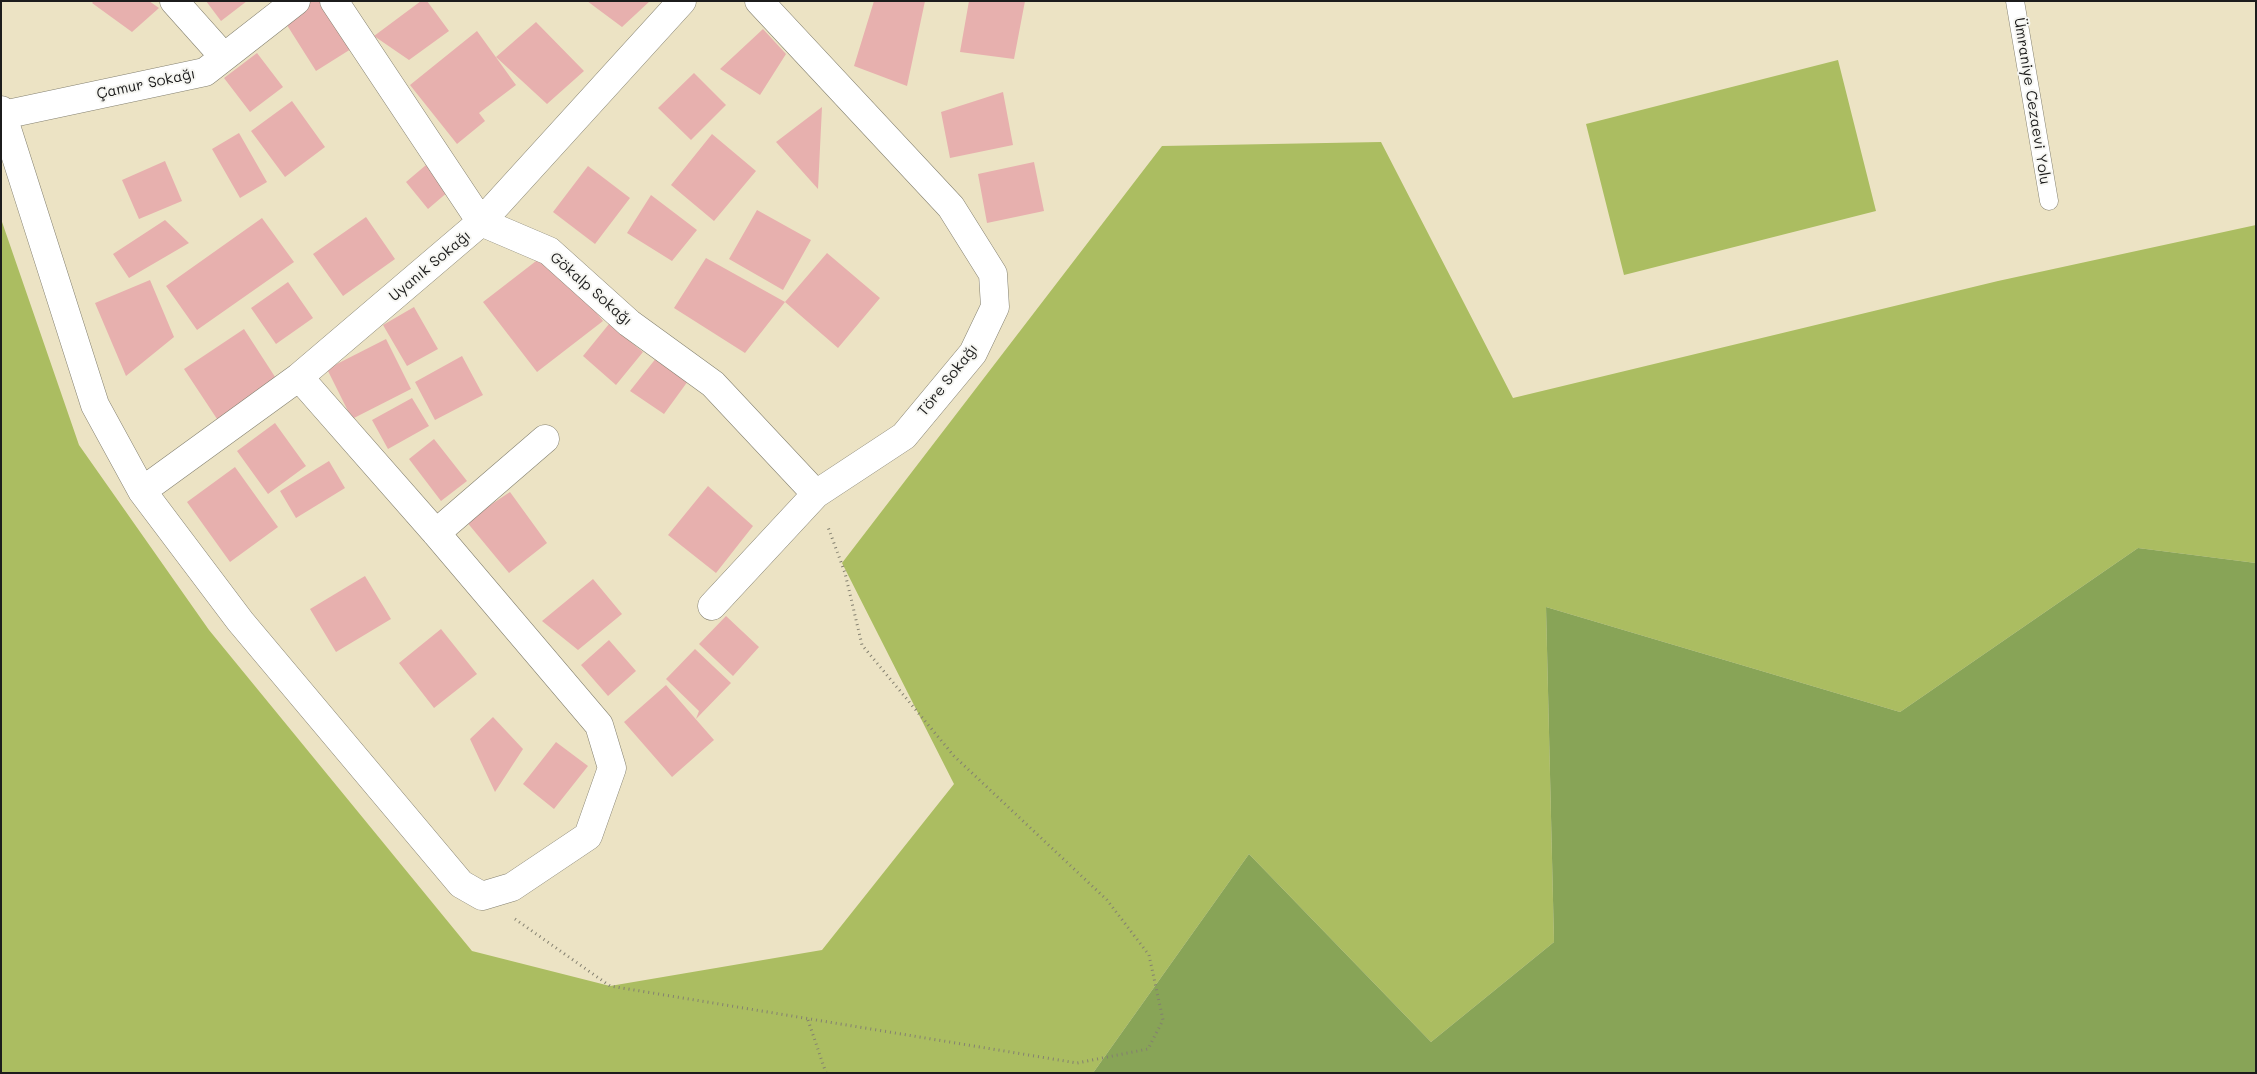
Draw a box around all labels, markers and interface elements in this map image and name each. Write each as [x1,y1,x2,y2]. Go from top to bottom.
street label: Ümraniye Cezaevi Yolu [2010,16,2054,186]
street label: Çamur Sokağı [95,65,197,103]
street label: Uyanık Sokağı [386,227,474,305]
street label: Gökalp Sokağı [546,248,636,330]
street label: Töre Sokağı [914,340,982,420]

